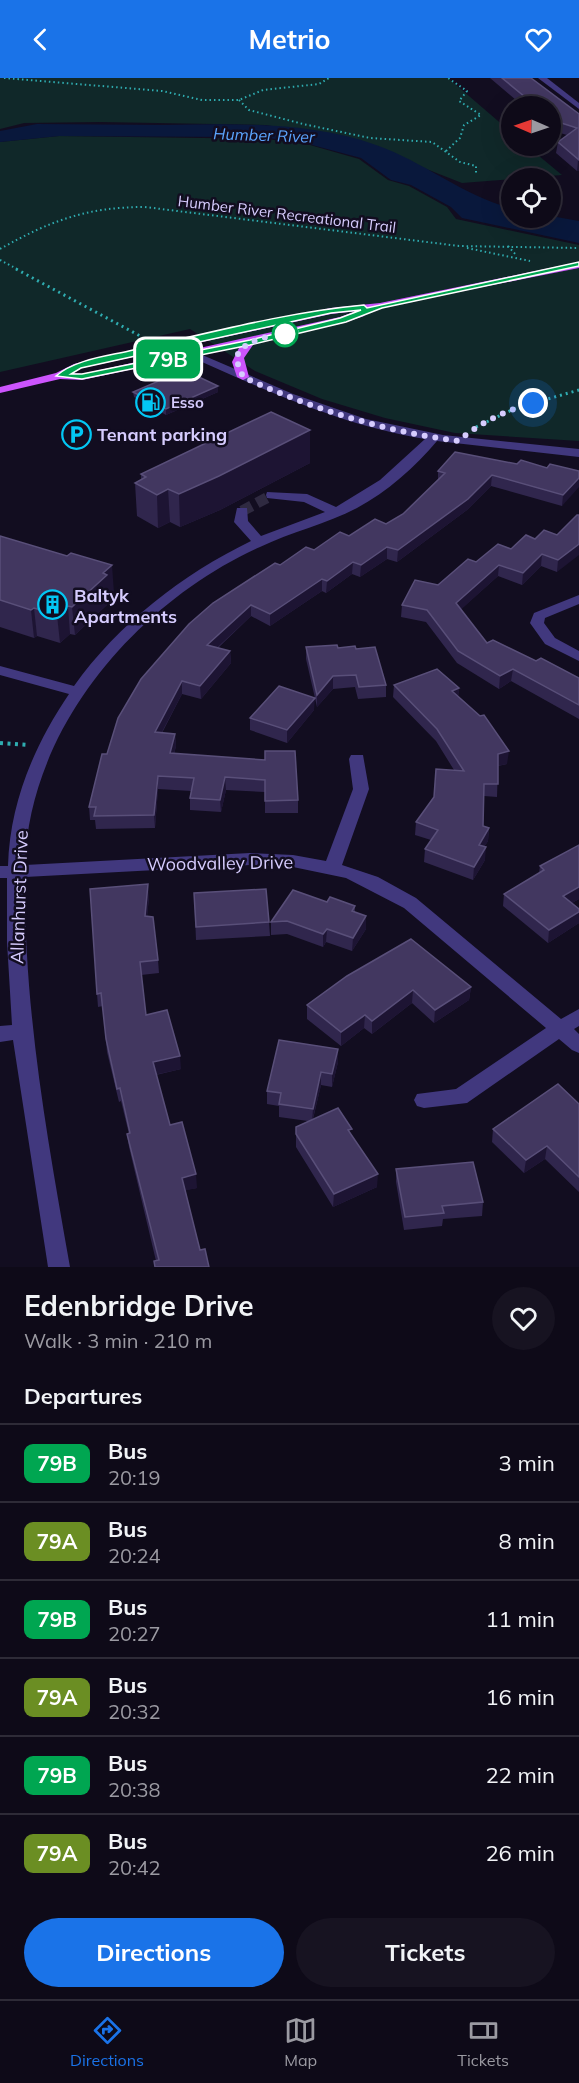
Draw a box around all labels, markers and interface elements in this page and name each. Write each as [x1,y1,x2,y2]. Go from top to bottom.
text: Metrio [248,22,331,56]
icon: back [24,23,57,56]
icon: heart [522,23,555,56]
north arrow [501,96,561,156]
map controls [501,96,561,228]
water label: Humber River [213,123,316,147]
button: locate [501,168,561,228]
street label: Humber River Recreational Trail [177,191,397,237]
unlabelled marker [272,321,298,347]
line badge: 79B [134,340,202,378]
text: 79B [148,346,188,372]
fuel station icon: Esso [134,386,166,418]
your location [518,388,548,418]
place label: Esso [171,393,204,412]
parking icon: Tenant parking [60,418,92,450]
place label: Tenant parking [97,423,227,446]
place label: Baltyk Apartments [74,584,177,628]
building icon: Baltyk Apartments [37,589,69,621]
street label: Allanhurst Drive [5,830,33,964]
street label: Woodvalley Drive [147,850,293,876]
button: heart [492,1287,555,1350]
text: Edenbridge Drive [24,1288,254,1323]
text: Walk · 3 min · 210 m [24,1328,212,1353]
text: Departures [24,1382,142,1410]
text: Bus [108,1437,147,1465]
text: 3 min [499,1449,555,1477]
text: 79B [37,1450,77,1476]
text: 20:19 [108,1465,161,1490]
text: Bus [108,1515,147,1543]
text: 8 min [499,1527,555,1555]
text: 79A [37,1528,77,1554]
text: 20:24 [108,1543,161,1568]
text: Bus [108,1593,147,1621]
text: 11 min [485,1605,555,1633]
text: 79B [37,1606,77,1632]
text: 20:27 [108,1621,161,1646]
text: Bus [108,1671,147,1699]
text: 16 min [485,1683,555,1711]
text: 79A [37,1684,77,1710]
text: 20:32 [108,1699,161,1724]
text: Bus [108,1749,147,1777]
text: 22 min [485,1761,555,1789]
text: 79B [37,1762,77,1788]
text: 20:38 [108,1777,161,1802]
text: Bus [108,1827,147,1855]
text: 26 min [485,1839,555,1867]
text: 79A [37,1840,77,1866]
text: 20:42 [108,1855,161,1880]
button: Directions [24,1918,284,1987]
button: Tickets [296,1918,555,1987]
tab: Directions [70,2014,144,2070]
tab: Map [284,2014,317,2070]
tab: Tickets [457,2014,509,2070]

